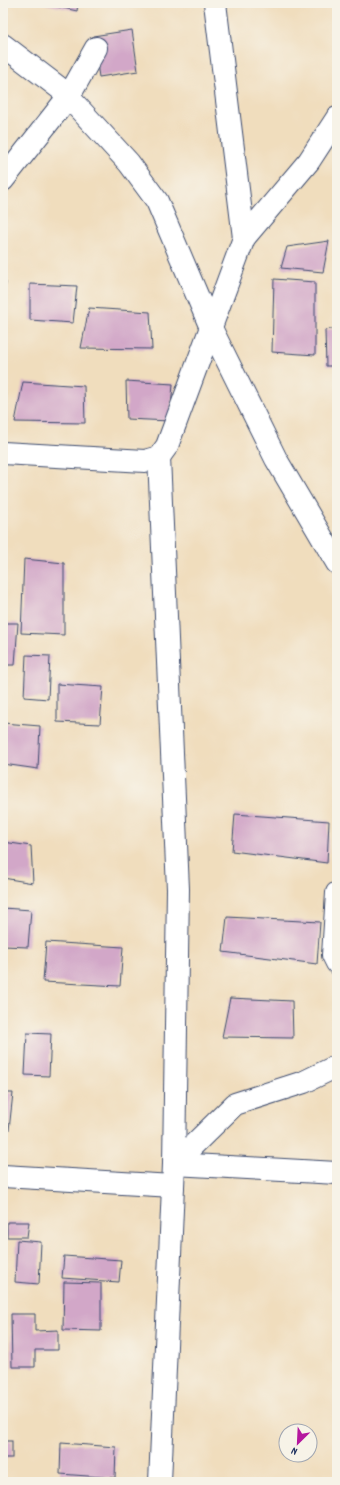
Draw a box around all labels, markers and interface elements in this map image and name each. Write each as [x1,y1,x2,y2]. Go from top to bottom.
north arrow [278,1423,318,1463]
text: N [288,1442,300,1459]

